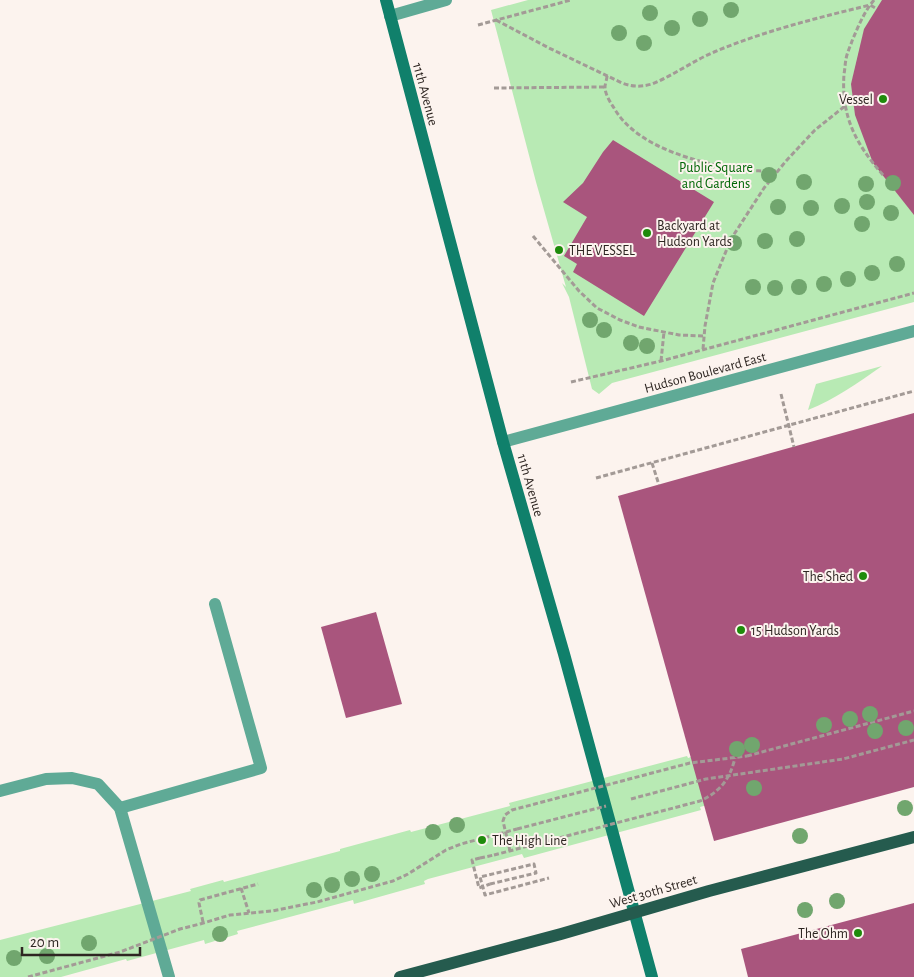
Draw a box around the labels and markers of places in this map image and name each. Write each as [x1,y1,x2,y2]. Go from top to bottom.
place label: Vessel [839,93,873,107]
marker: Vessel [877,93,889,105]
place label: Backyard at Hudson Yards [657,219,732,249]
marker: Backyard at Hudson Yards [641,227,653,239]
marker: THE VESSEL [553,244,565,256]
place label: THE VESSEL [569,244,635,258]
place label: The Shed [803,570,853,584]
marker: The Shed [857,570,869,582]
marker: 15 Hudson Yards [735,624,747,636]
place label: 15 Hudson Yards [751,624,839,638]
marker: The High Line [476,834,488,846]
place label: The High Line [492,834,567,848]
place label: The Ohm [798,927,848,941]
marker: The Ohm [852,927,864,939]

